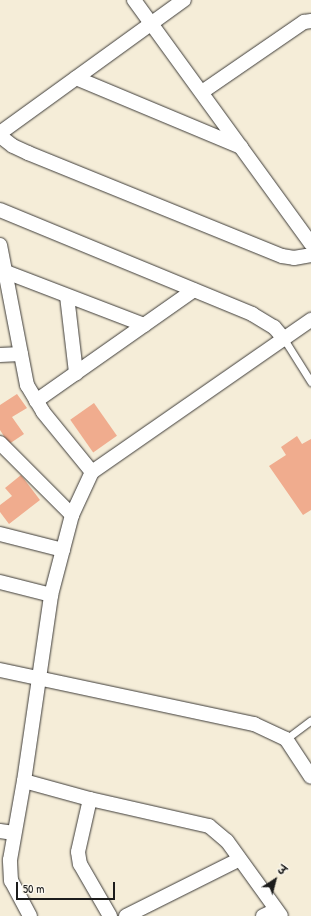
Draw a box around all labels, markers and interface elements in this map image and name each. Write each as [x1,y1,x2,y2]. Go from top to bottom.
north arrow [255,860,295,900]
text: उ [275,862,289,878]
scale bar [18,874,117,900]
text: 50 m [23,880,44,897]

